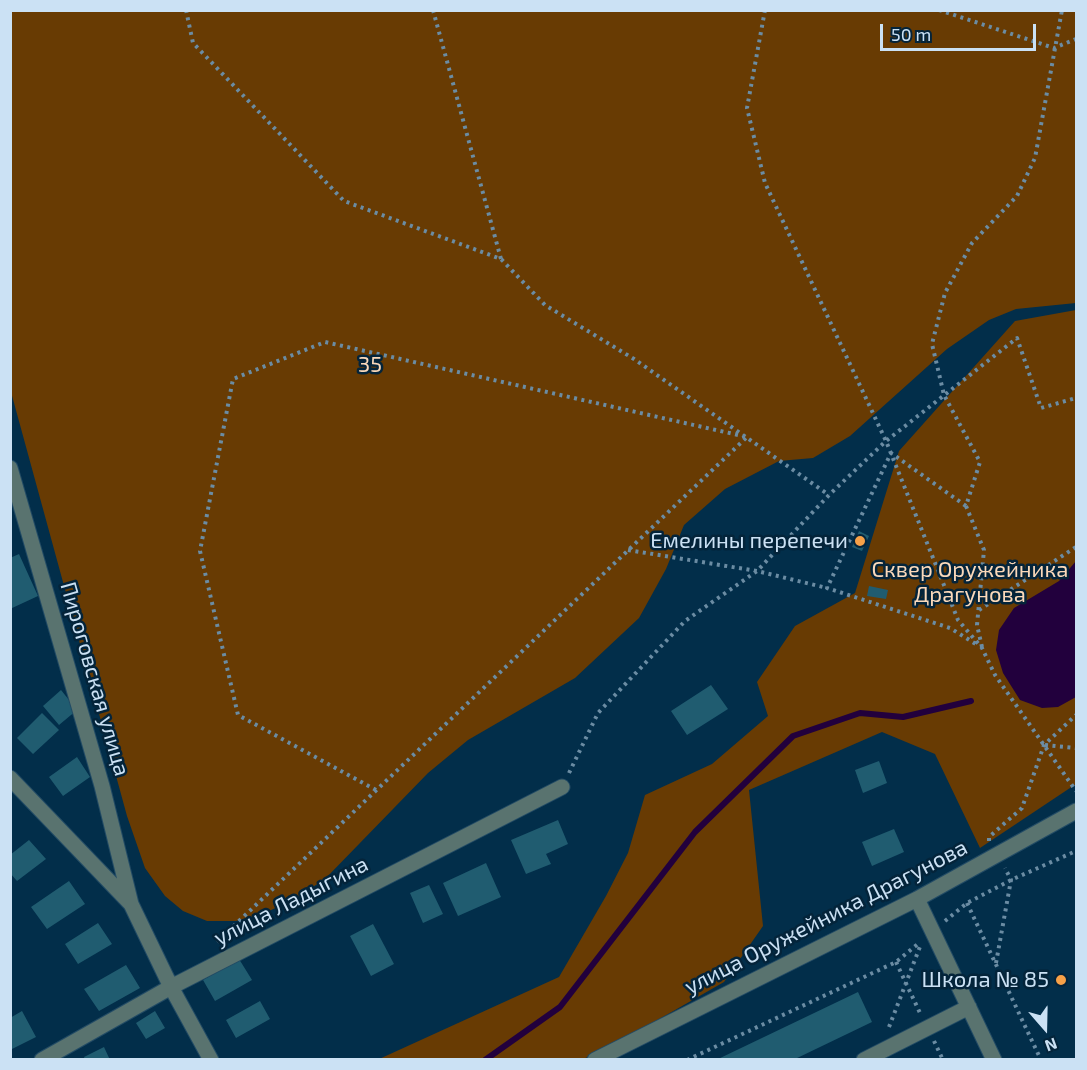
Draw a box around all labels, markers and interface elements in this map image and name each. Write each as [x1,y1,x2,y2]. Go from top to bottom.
scale bar [883,12,1039,50]
text: 50 m [891,23,931,45]
park label: 35 [358,352,382,378]
place label: Емелины перепечи [650,528,848,554]
marker: Емелины перепечи [853,534,867,548]
park label: Сквер Оружейника Драгунова [872,557,1068,608]
street label: Пироговская улица [55,579,135,779]
street label: улица Оружейника Драгунова [680,834,972,1000]
street label: улица Ладыгина [209,851,373,951]
place label: Школа № 85 [922,967,1049,993]
marker: Школа № 85 [1054,973,1068,987]
north arrow [1015,998,1075,1058]
text: N [1043,1034,1060,1056]

